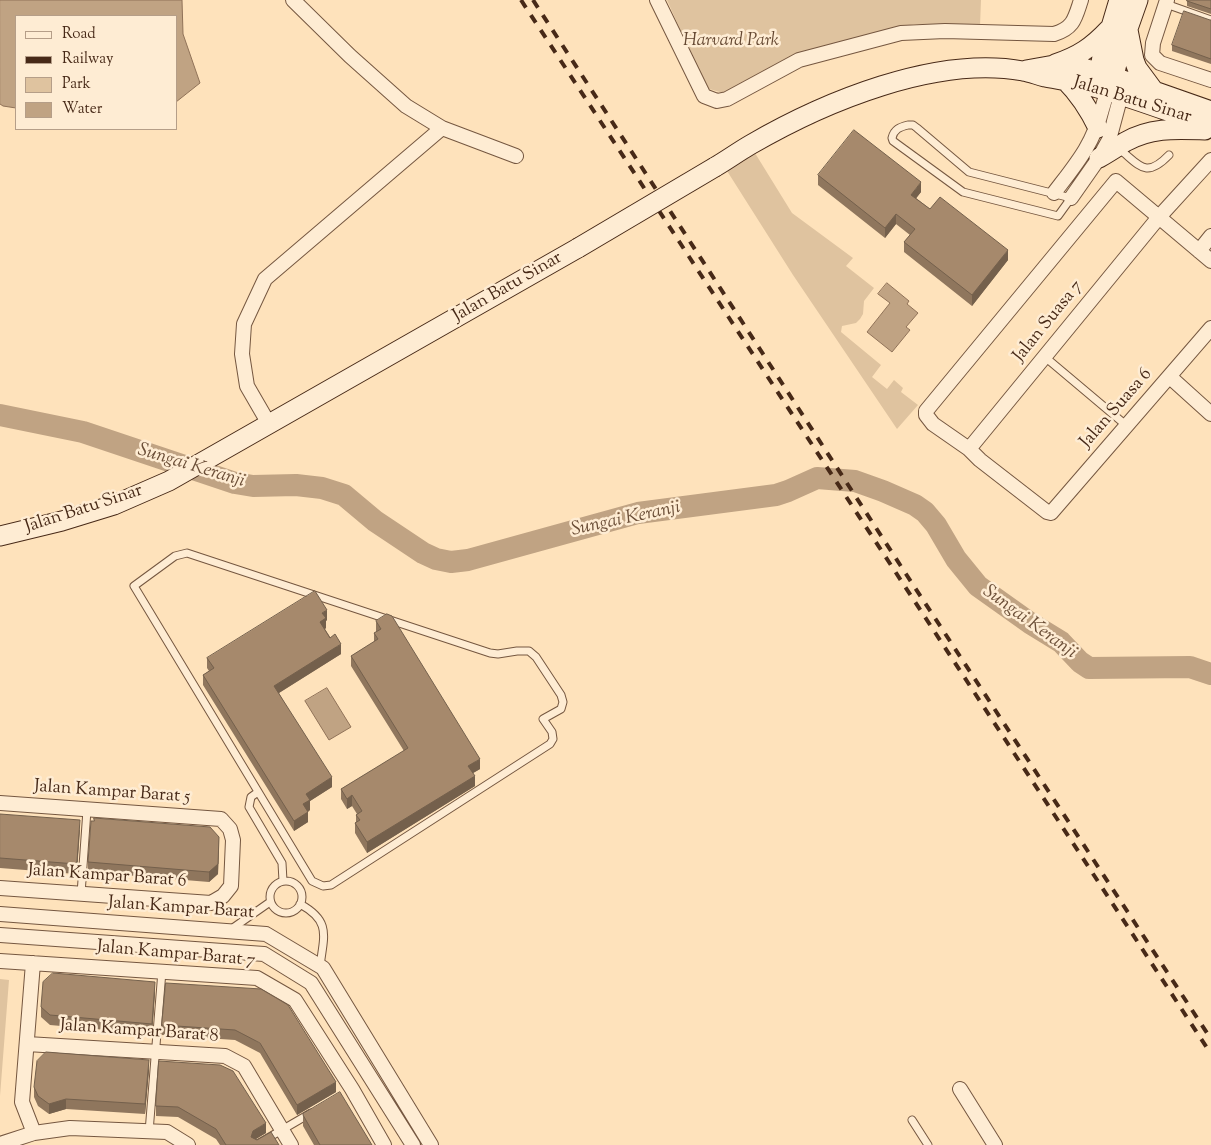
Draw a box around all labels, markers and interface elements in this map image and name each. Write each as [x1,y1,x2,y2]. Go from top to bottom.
legend [15,15,178,130]
text: Road [62,24,96,45]
park label: Harvard Park [683,31,779,53]
text: Railway [62,49,113,70]
street label: Jalan Batu Sinar [1070,73,1194,129]
text: Park [62,74,91,95]
text: Water [62,99,102,120]
street label: Jalan Batu Sinar [450,248,566,328]
street label: Jalan Suasa 7 [1009,277,1089,367]
street label: Jalan Suasa 6 [1076,365,1158,453]
water label: Sungai Keranji [135,440,247,494]
street label: Jalan Batu Sinar [22,481,146,539]
water label: Sungai Keranji [569,497,683,543]
water label: Sungai Keranji [977,581,1081,665]
street label: Jalan Kampar Barat 5 [33,777,191,809]
street label: Jalan Kampar Barat 6 [27,861,187,893]
street label: Jalan Kampar Barat [107,893,255,925]
street label: Jalan Kampar Barat 7 [96,937,256,973]
street label: Jalan Kampar Barat 8 [59,1016,219,1048]

